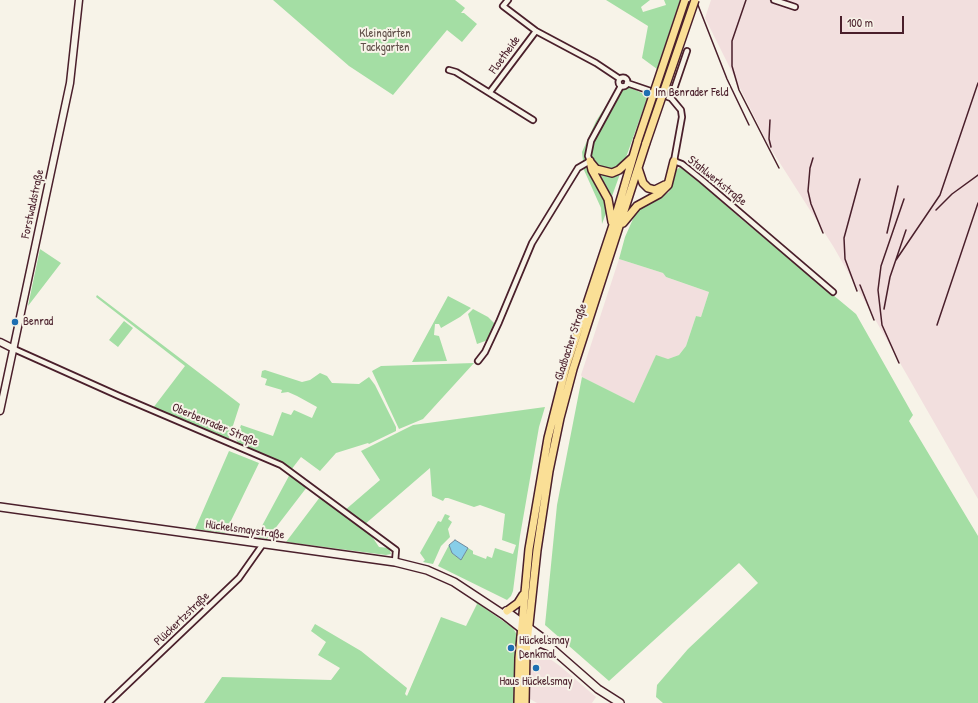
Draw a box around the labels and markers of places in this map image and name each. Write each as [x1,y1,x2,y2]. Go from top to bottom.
place label: Im Benrader Feld [655,86,728,100]
marker: Im Benrader Feld [642,88,652,98]
place label: Benrad [23,315,53,329]
marker: Benrad [10,317,20,327]
place label: Hückelsmay Denkmal [519,634,570,662]
marker: Hückelsmay Denkmal [506,643,516,653]
marker: Haus Hückelsmay [531,663,541,673]
place label: Haus Hückelsmay [499,675,573,689]

